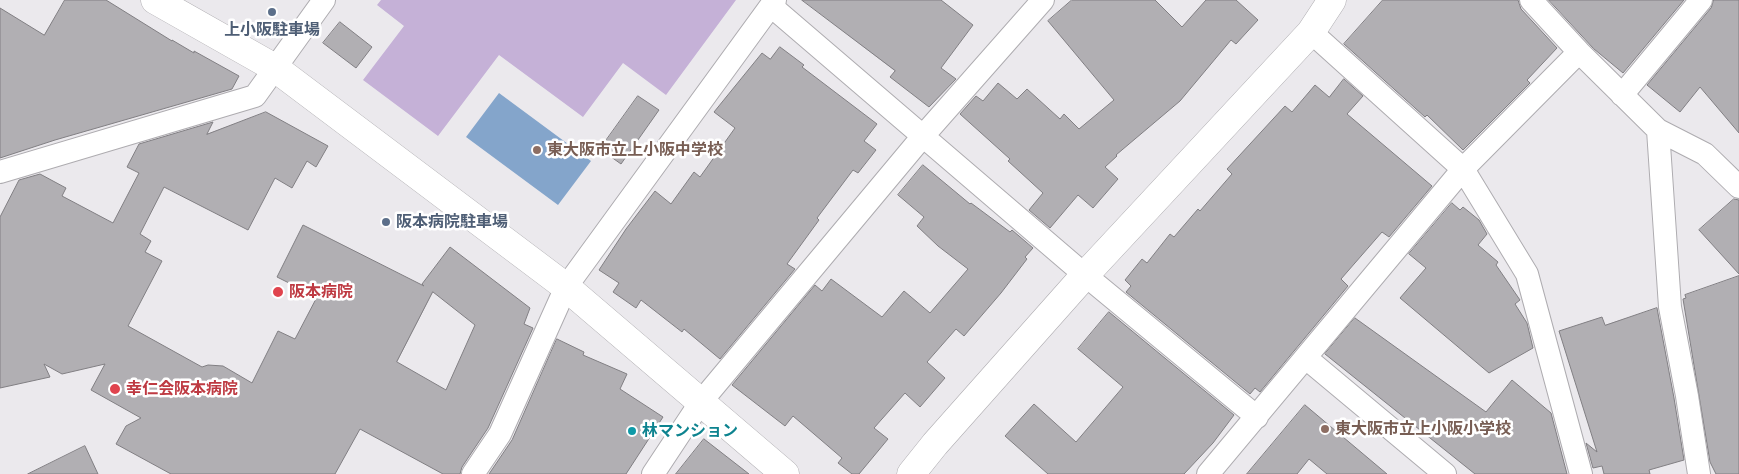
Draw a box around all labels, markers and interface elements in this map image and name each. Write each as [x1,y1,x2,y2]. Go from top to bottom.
marker: 上小阪駐車場 [266,6,278,18]
place label: 上小阪駐車場 [224,20,320,40]
place label: 東大阪市立上小阪中学校 [547,140,723,160]
marker: 東大阪市立上小阪中学校 [531,144,543,156]
place label: 阪本病院駐車場 [396,212,508,232]
marker: 阪本病院駐車場 [380,216,392,228]
place label: 阪本病院 [289,282,353,302]
marker: 阪本病院 [271,285,285,299]
place label: 幸仁会阪本病院 [126,379,238,399]
marker: 幸仁会阪本病院 [108,382,122,396]
place label: 東大阪市立上小阪小学校 [1335,419,1511,439]
place label: 林マンション [642,421,738,441]
marker: 東大阪市立上小阪小学校 [1319,423,1331,435]
marker: 林マンション [626,425,638,437]

